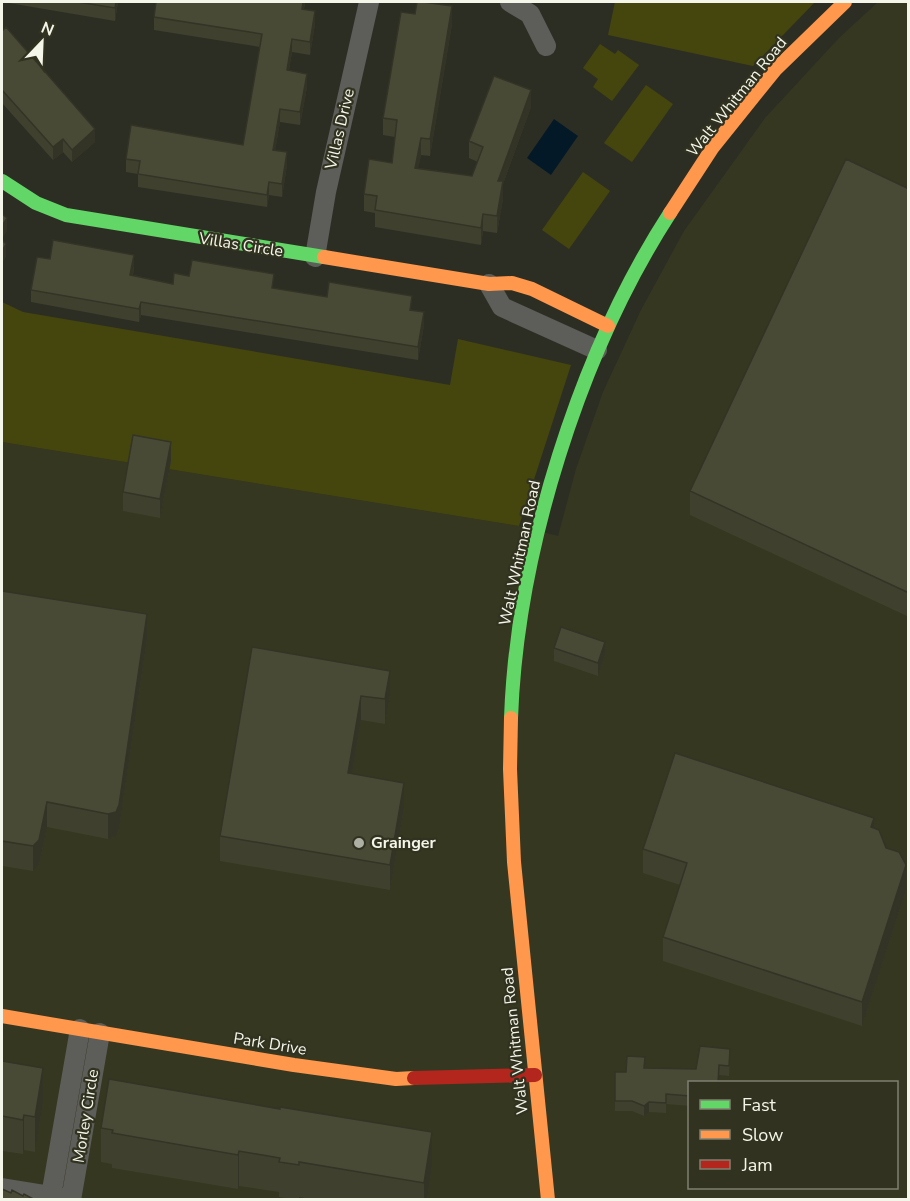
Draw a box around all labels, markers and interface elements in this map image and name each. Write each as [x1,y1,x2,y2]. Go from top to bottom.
north arrow [12,12,72,72]
text: N [38,17,57,42]
street label: Walt Whitman Road [682,33,792,161]
street label: Villas Drive [320,86,360,173]
street label: Villas Circle [196,227,285,263]
street label: Walt Whitman Road [494,478,546,628]
place label: Grainger [371,832,436,854]
marker: Grainger [352,836,366,850]
street label: Walt Whitman Road [496,966,534,1116]
street label: Park Drive [232,1027,308,1061]
street label: Morley Circle [68,1068,104,1164]
legend [688,1081,898,1189]
text: Fast [742,1093,777,1117]
text: Slow [742,1123,783,1147]
text: Jam [741,1153,773,1177]

